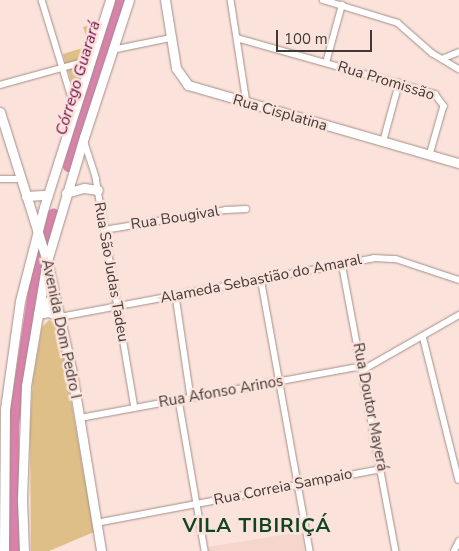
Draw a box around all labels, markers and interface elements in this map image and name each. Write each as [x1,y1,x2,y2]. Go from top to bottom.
water label: Córrego Guarará [51,18,105,138]
scale bar [279,20,375,52]
text: 100 m [284,29,328,49]
street label: Rua Promissão [335,58,437,104]
street label: Rua Cisplatina [231,91,329,135]
street label: Rua São Judas Tadeu [90,201,132,343]
street label: Rua Bougival [129,202,221,234]
street label: Alameda Sebastião do Amaral [159,251,363,307]
street label: Avenida Dom Pedro I [37,258,85,400]
street label: Rua Doutor Mayerá [349,341,391,473]
street label: Rua Afonso Arinos [157,372,285,412]
street label: Rua Correia Sampaio [212,465,354,509]
district label: VILA TIBIRIÇÁ [181,513,333,537]

